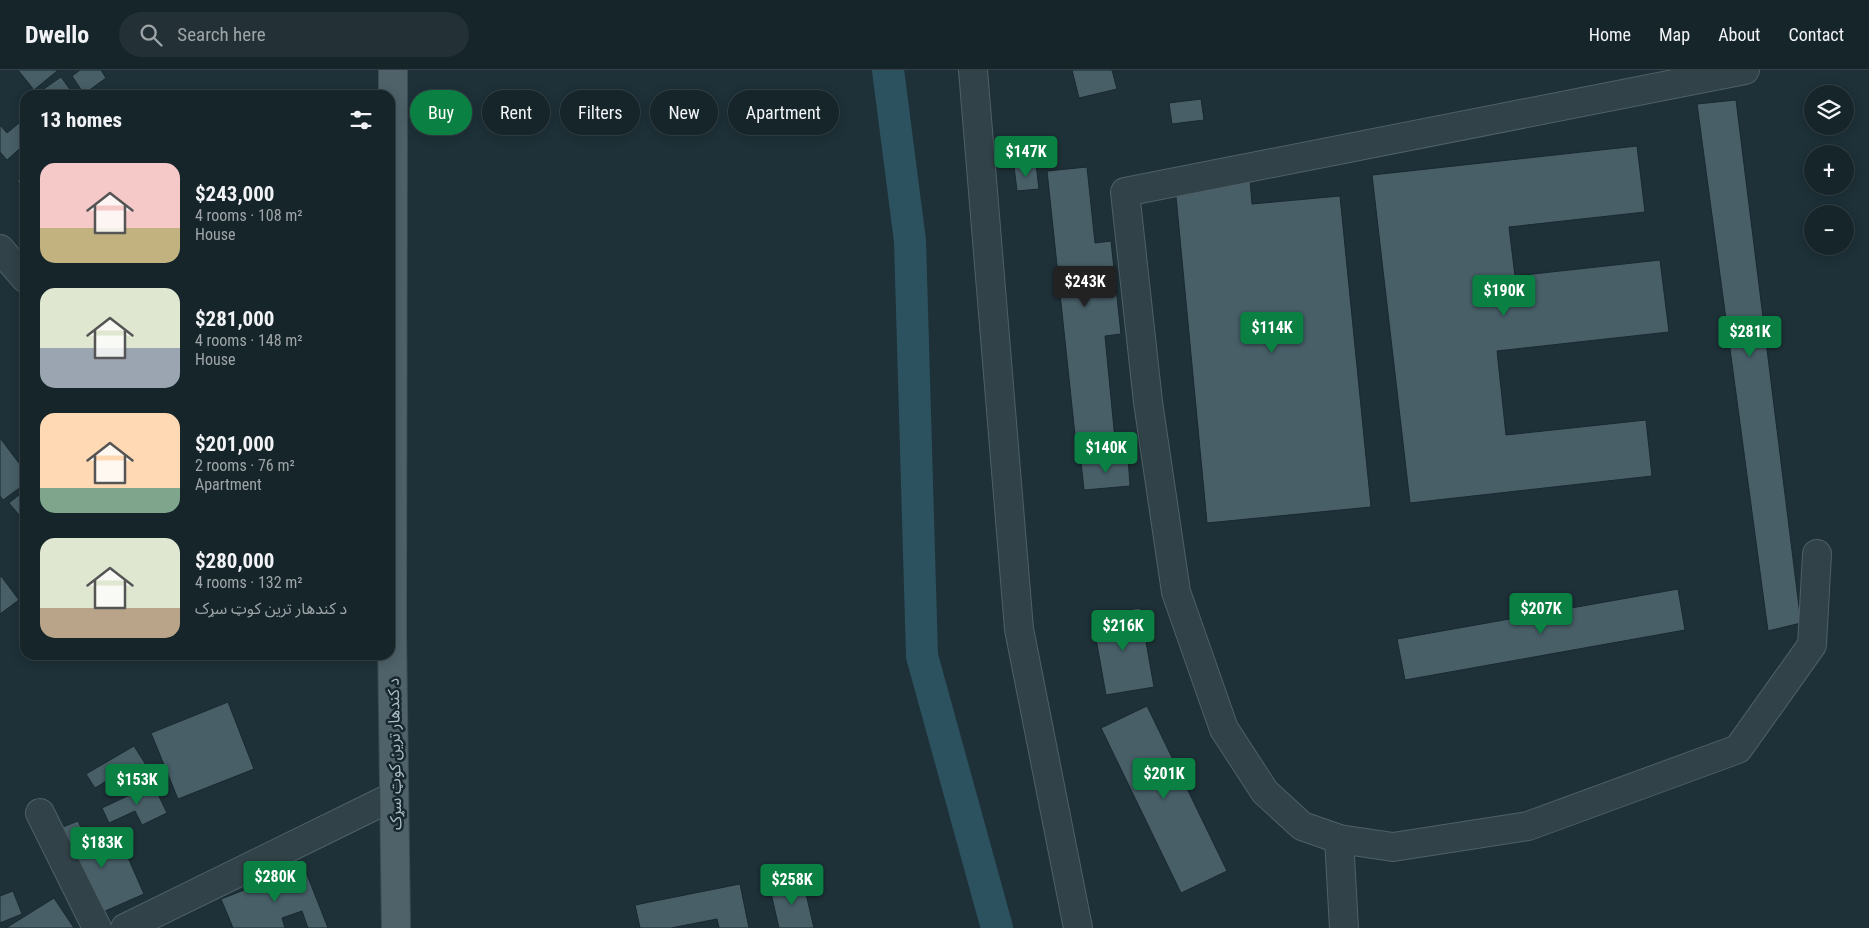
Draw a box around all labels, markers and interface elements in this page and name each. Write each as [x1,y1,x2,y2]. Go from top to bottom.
search box [119,12,469,57]
text: Dwello [25,21,89,49]
icon: search [137,21,165,49]
text: Search here [177,23,266,46]
text: Home [1589,24,1631,45]
text: Map [1659,24,1690,45]
text: About [1718,24,1760,45]
text: Contact [1788,24,1844,45]
map controls [1804,85,1854,255]
button: layers [1804,85,1854,135]
chip: Buy [410,90,472,135]
chip: Rent [482,90,550,135]
chip: Filters [560,90,640,135]
chip: New [650,90,718,135]
chip: Apartment [728,90,839,135]
icon: filters [347,106,375,134]
text: 13 homes [40,108,122,132]
pin: $147K [991,136,1061,178]
text: $147K [1005,142,1047,161]
button: + [1804,145,1854,195]
text: $243,000 [195,182,274,206]
icon: home [80,183,140,243]
button: − [1804,205,1854,255]
text: 4 rooms · 108 m² [195,206,303,225]
text: House [195,225,235,244]
pin: $243K [1050,266,1120,308]
text: $243K [1064,272,1106,291]
pin: $190K [1469,274,1539,317]
text: $190K [1483,281,1525,300]
text: $281,000 [195,307,274,331]
icon: home [80,308,140,368]
pin: $114K [1237,312,1307,354]
pin: $281K [1715,316,1785,358]
text: $114K [1251,318,1293,337]
text: $281K [1729,322,1771,341]
text: 4 rooms · 148 m² [195,331,303,350]
text: House [195,350,235,369]
text: $201,000 [195,432,274,456]
pin: $140K [1071,432,1141,474]
icon: home [80,433,140,493]
text: $140K [1085,438,1127,457]
text: 2 rooms · 76 m² [195,456,295,475]
text: Apartment [195,475,262,494]
text: $280,000 [195,549,274,573]
icon: home [80,558,140,618]
text: 4 rooms · 132 m² [195,573,303,592]
pin: $207K [1506,592,1576,635]
text: د کندهار ترين کوټ سړک [195,599,347,618]
text: $207K [1520,599,1562,618]
pin: $216K [1088,610,1158,652]
text: $216K [1102,616,1144,635]
street label: د کندهار ترين کوټ سړک [384,678,405,830]
pin: $201K [1129,758,1199,800]
pin: $153K [102,764,172,806]
text: $201K [1143,764,1185,783]
text: $153K [116,770,158,789]
pin: $183K [67,826,137,869]
text: $183K [81,833,123,852]
pin: $280K [240,860,310,903]
pin: $258K [757,864,827,906]
text: $280K [254,867,296,886]
text: $258K [771,870,813,889]

